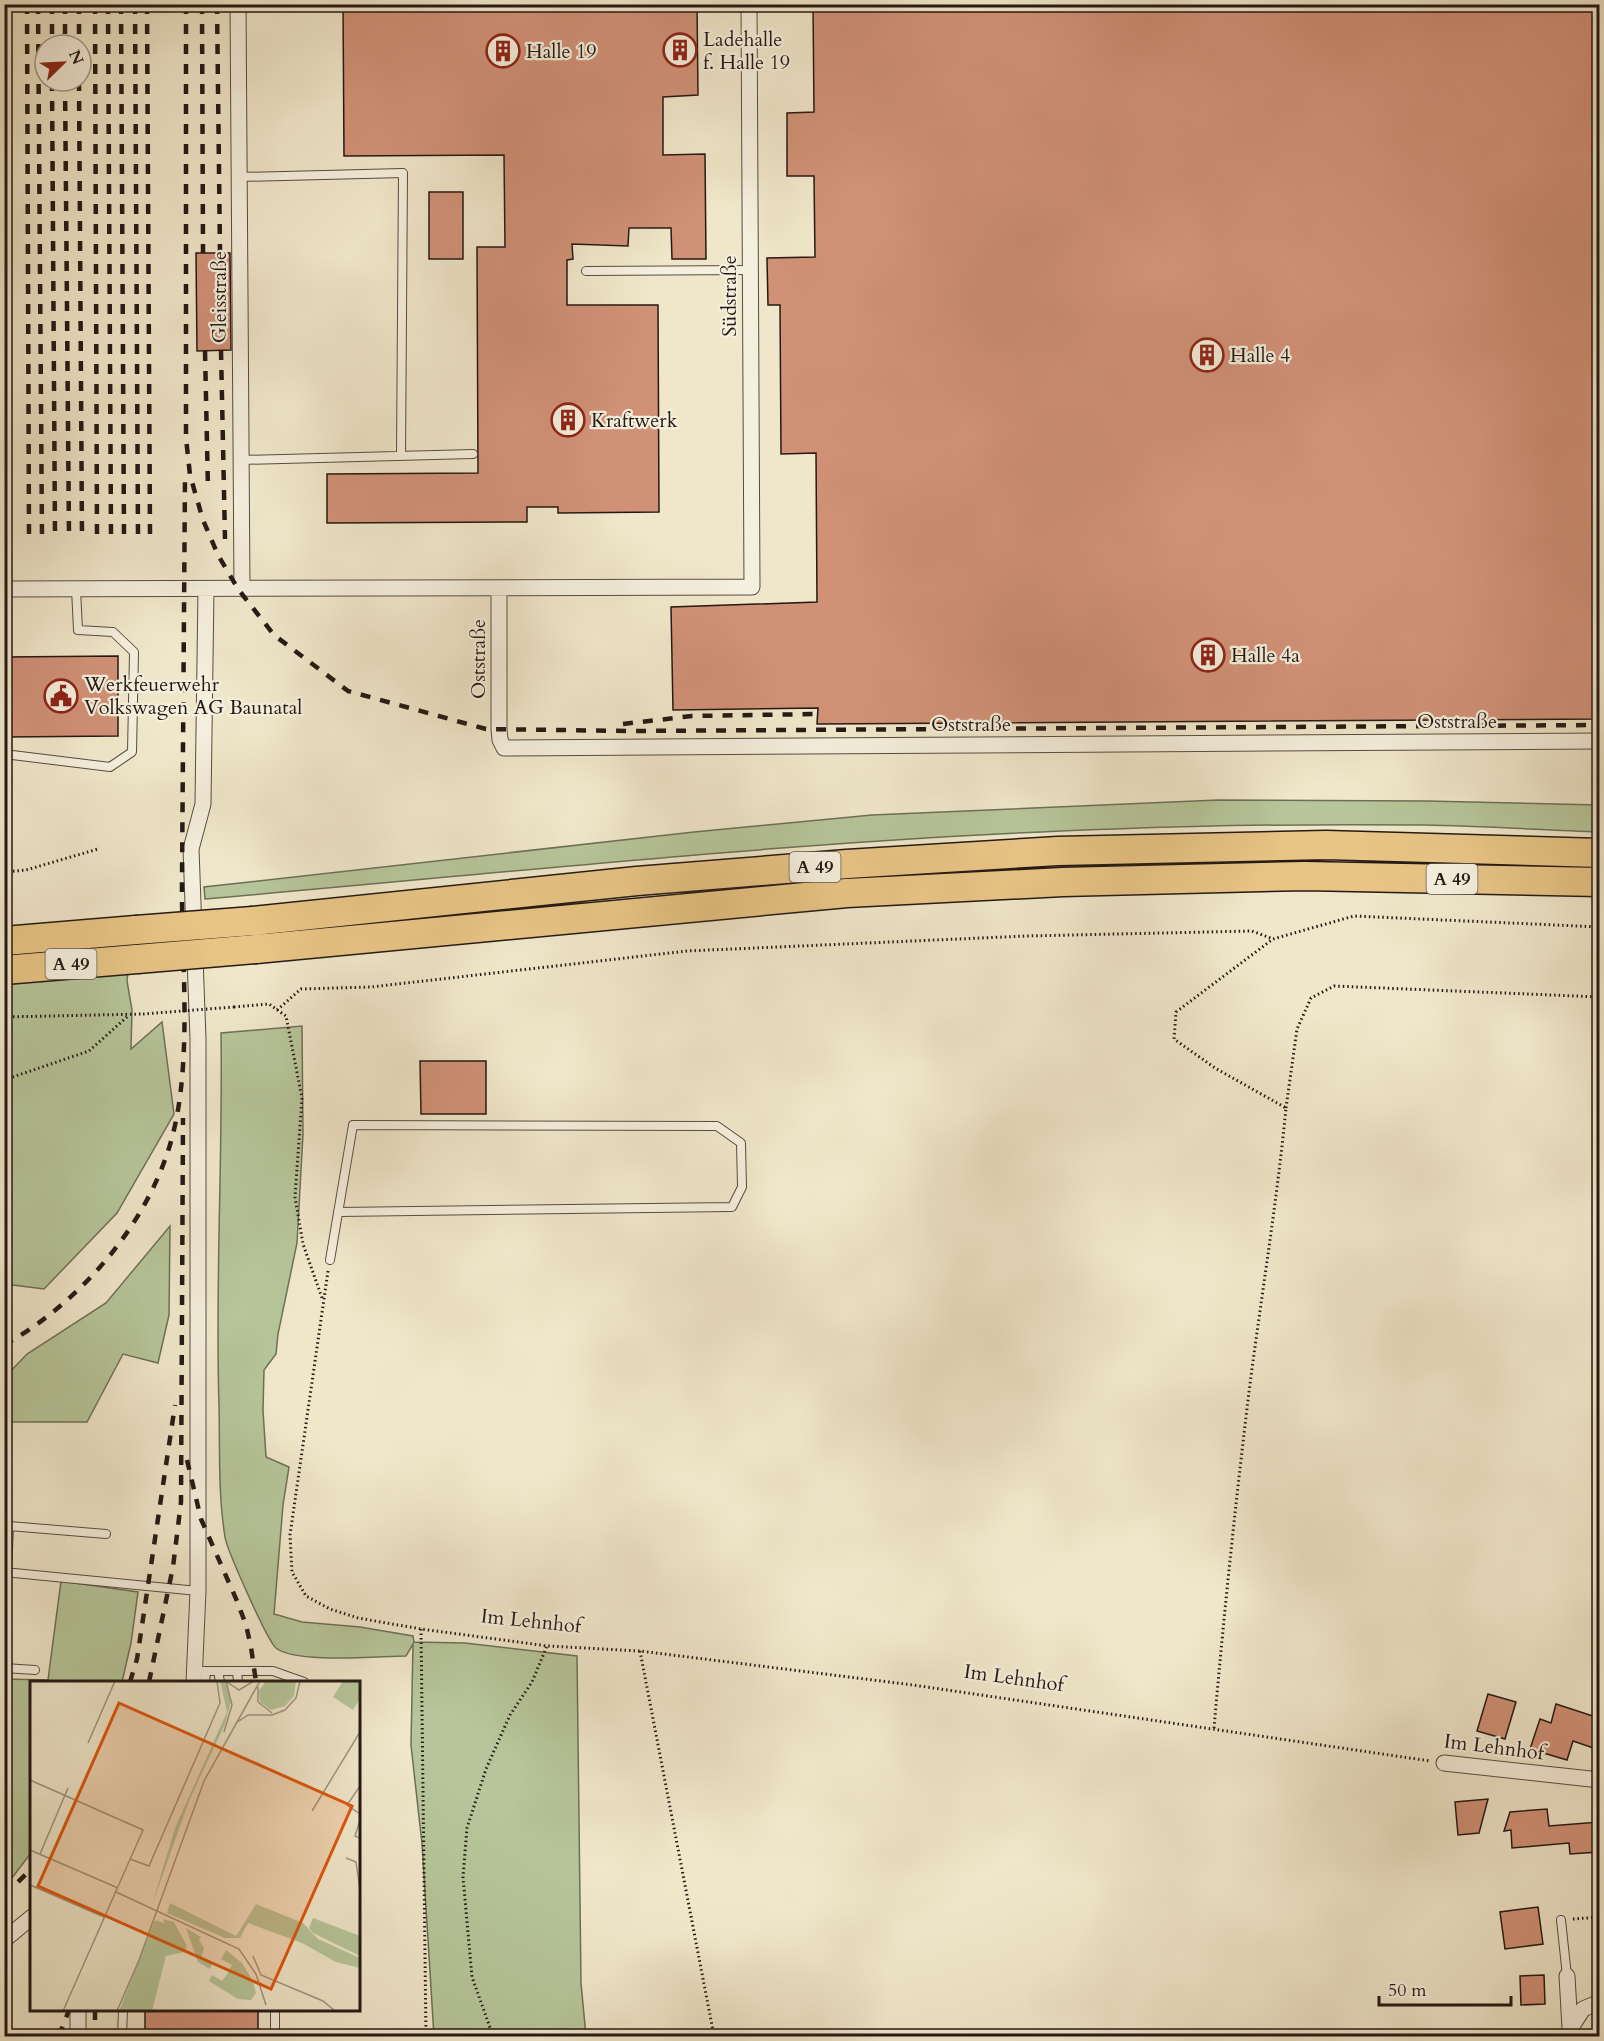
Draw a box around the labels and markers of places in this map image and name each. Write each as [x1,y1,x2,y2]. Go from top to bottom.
place label: Ladehalle f. Halle 19 [703,26,790,76]
building icon: Ladehalle f. Halle 19 [662,32,698,68]
building icon: Halle 19 [485,33,521,69]
place label: Halle 19 [526,38,596,65]
building icon: Halle 4 [1189,337,1225,373]
place label: Halle 4 [1230,342,1290,369]
building icon: Kraftwerk [550,402,586,438]
place label: Kraftwerk [591,407,678,434]
building icon: Halle 4a [1190,637,1226,673]
place label: Halle 4a [1231,642,1300,669]
place label: Werkfeuerwehr Volkswagen AG Baunatal [83,671,302,721]
public building icon: Werkfeuerwehr Volkswagen AG Baunatal [43,678,79,714]

